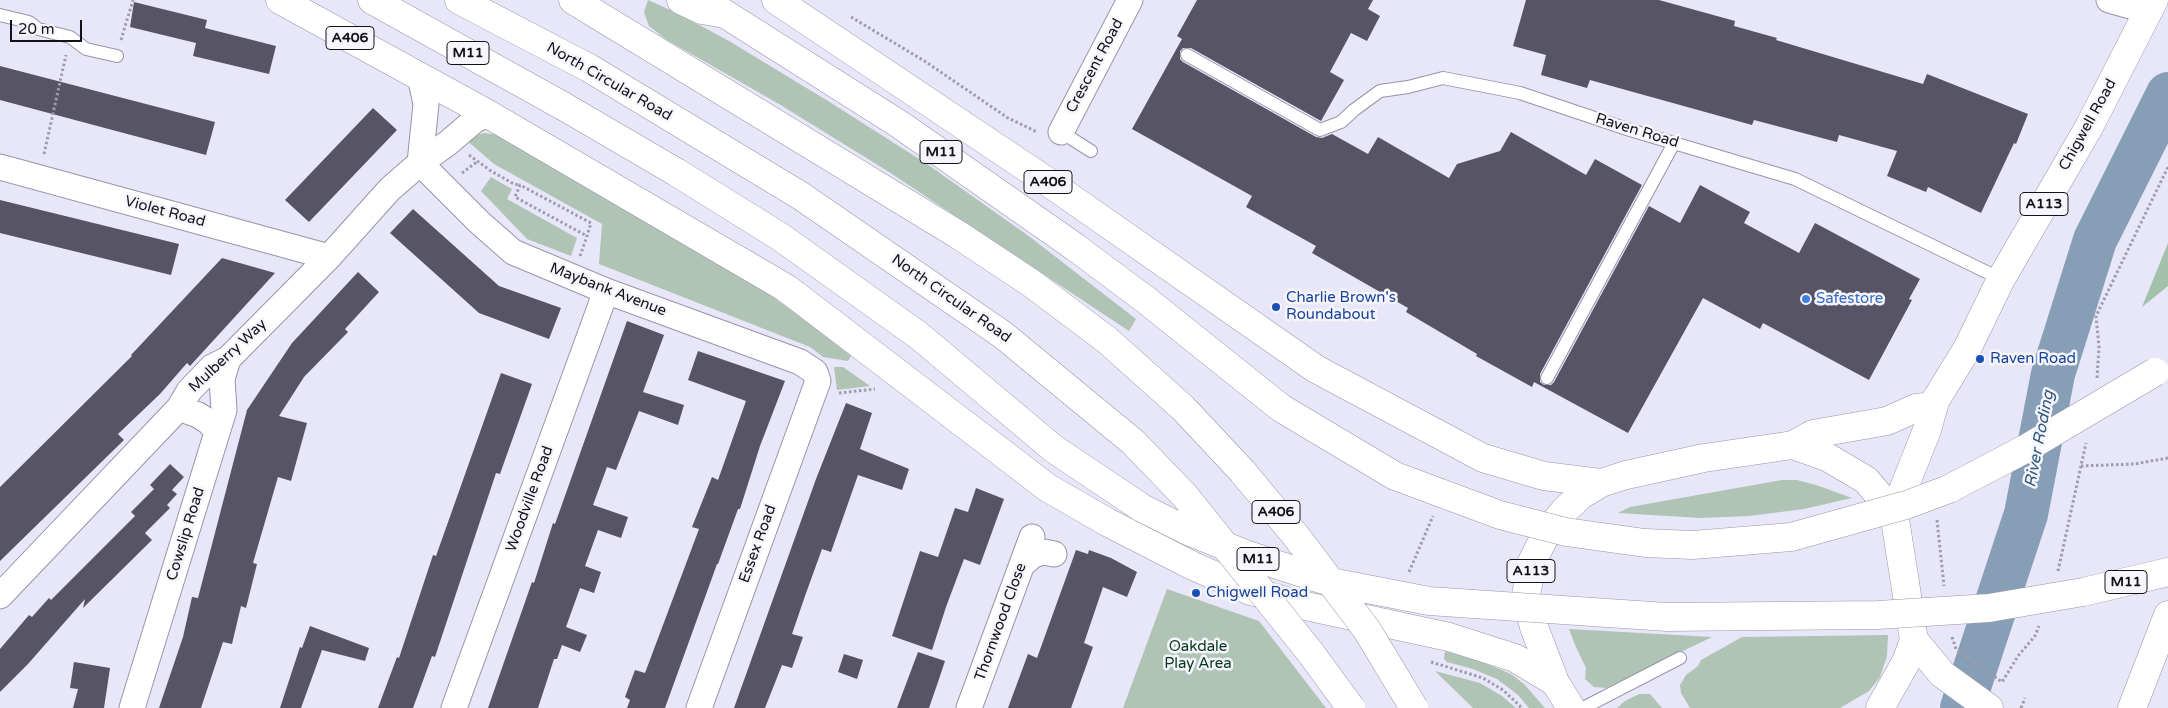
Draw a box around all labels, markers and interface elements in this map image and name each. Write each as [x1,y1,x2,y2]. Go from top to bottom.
scale bar [12,10,85,42]
street label: Crescent Road [1063,16,1127,116]
text: 20 m [18,20,55,38]
road number: A406 [326,26,374,49]
street label: North Circular Road [543,39,675,125]
road number: M11 [447,42,489,64]
street label: Chigwell Road [2055,76,2121,174]
street label: Raven Road [1593,110,1681,152]
road number: M11 [920,140,962,163]
road number: A406 [1024,170,1072,193]
road number: A113 [2020,192,2068,215]
street label: Violet Road [123,193,207,231]
street label: North Circular Road [888,251,1014,347]
street label: Maybank Avenue [547,259,669,321]
place label: Charlie Brown's Roundabout [1286,289,1396,324]
place label: Safestore [1816,290,1883,308]
marker: Safestore [1800,293,1812,305]
marker: Charlie Brown's Roundabout [1270,301,1282,313]
street label: Mulberry Way [185,315,271,397]
place label: Raven Road [1990,350,2076,368]
marker: Raven Road [1974,353,1986,365]
water label: River Roding [2021,389,2059,489]
street label: Woodville Road [502,444,558,554]
street label: Cowslip Road [163,485,209,583]
road number: A406 [1252,501,1300,524]
street label: Essex Road [736,502,780,586]
road number: M11 [1237,548,1279,570]
street label: Thornwood Close [971,560,1031,684]
road number: A113 [1507,560,1555,582]
road number: M11 [2105,570,2147,594]
place label: Chigwell Road [1206,584,1308,602]
marker: Chigwell Road [1190,587,1202,599]
park label: Oakdale Play Area [1164,638,1232,673]

